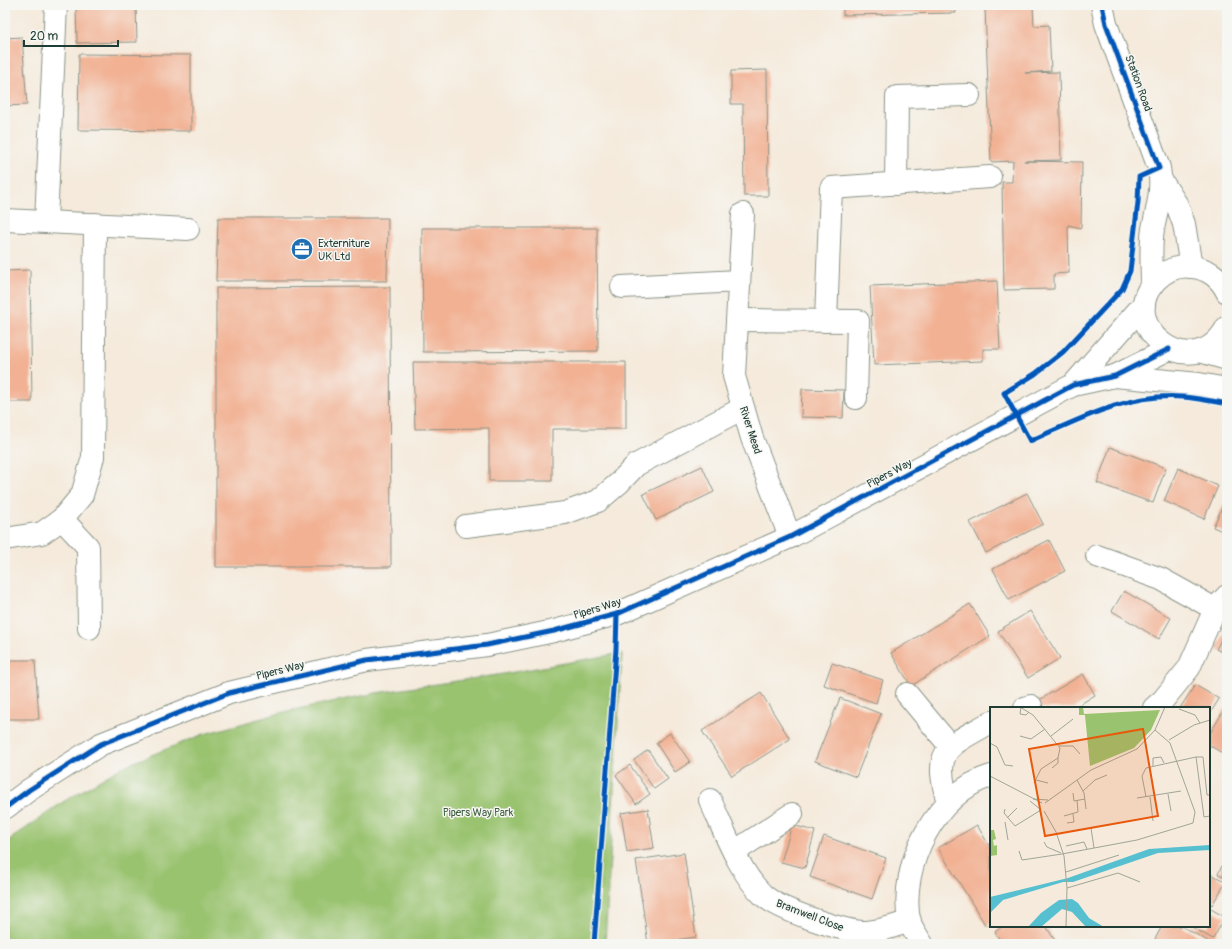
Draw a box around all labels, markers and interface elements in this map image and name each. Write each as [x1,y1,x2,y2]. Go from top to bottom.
scale bar [24,22,118,48]
text: 20 m [30,29,59,44]
street label: Station Road [1122,53,1155,113]
office icon: Externiture UK Ltd [289,236,315,262]
place label: Externiture UK Ltd [318,237,370,263]
street label: River Mead [737,405,764,456]
street label: Pipers Way [865,456,914,491]
street label: Pipers Way [572,595,623,622]
street label: Pipers Way [255,658,306,683]
inset map [990,707,1210,927]
park label: Pipers Way Park [443,806,514,819]
street label: Bramwell Close [774,897,846,934]

